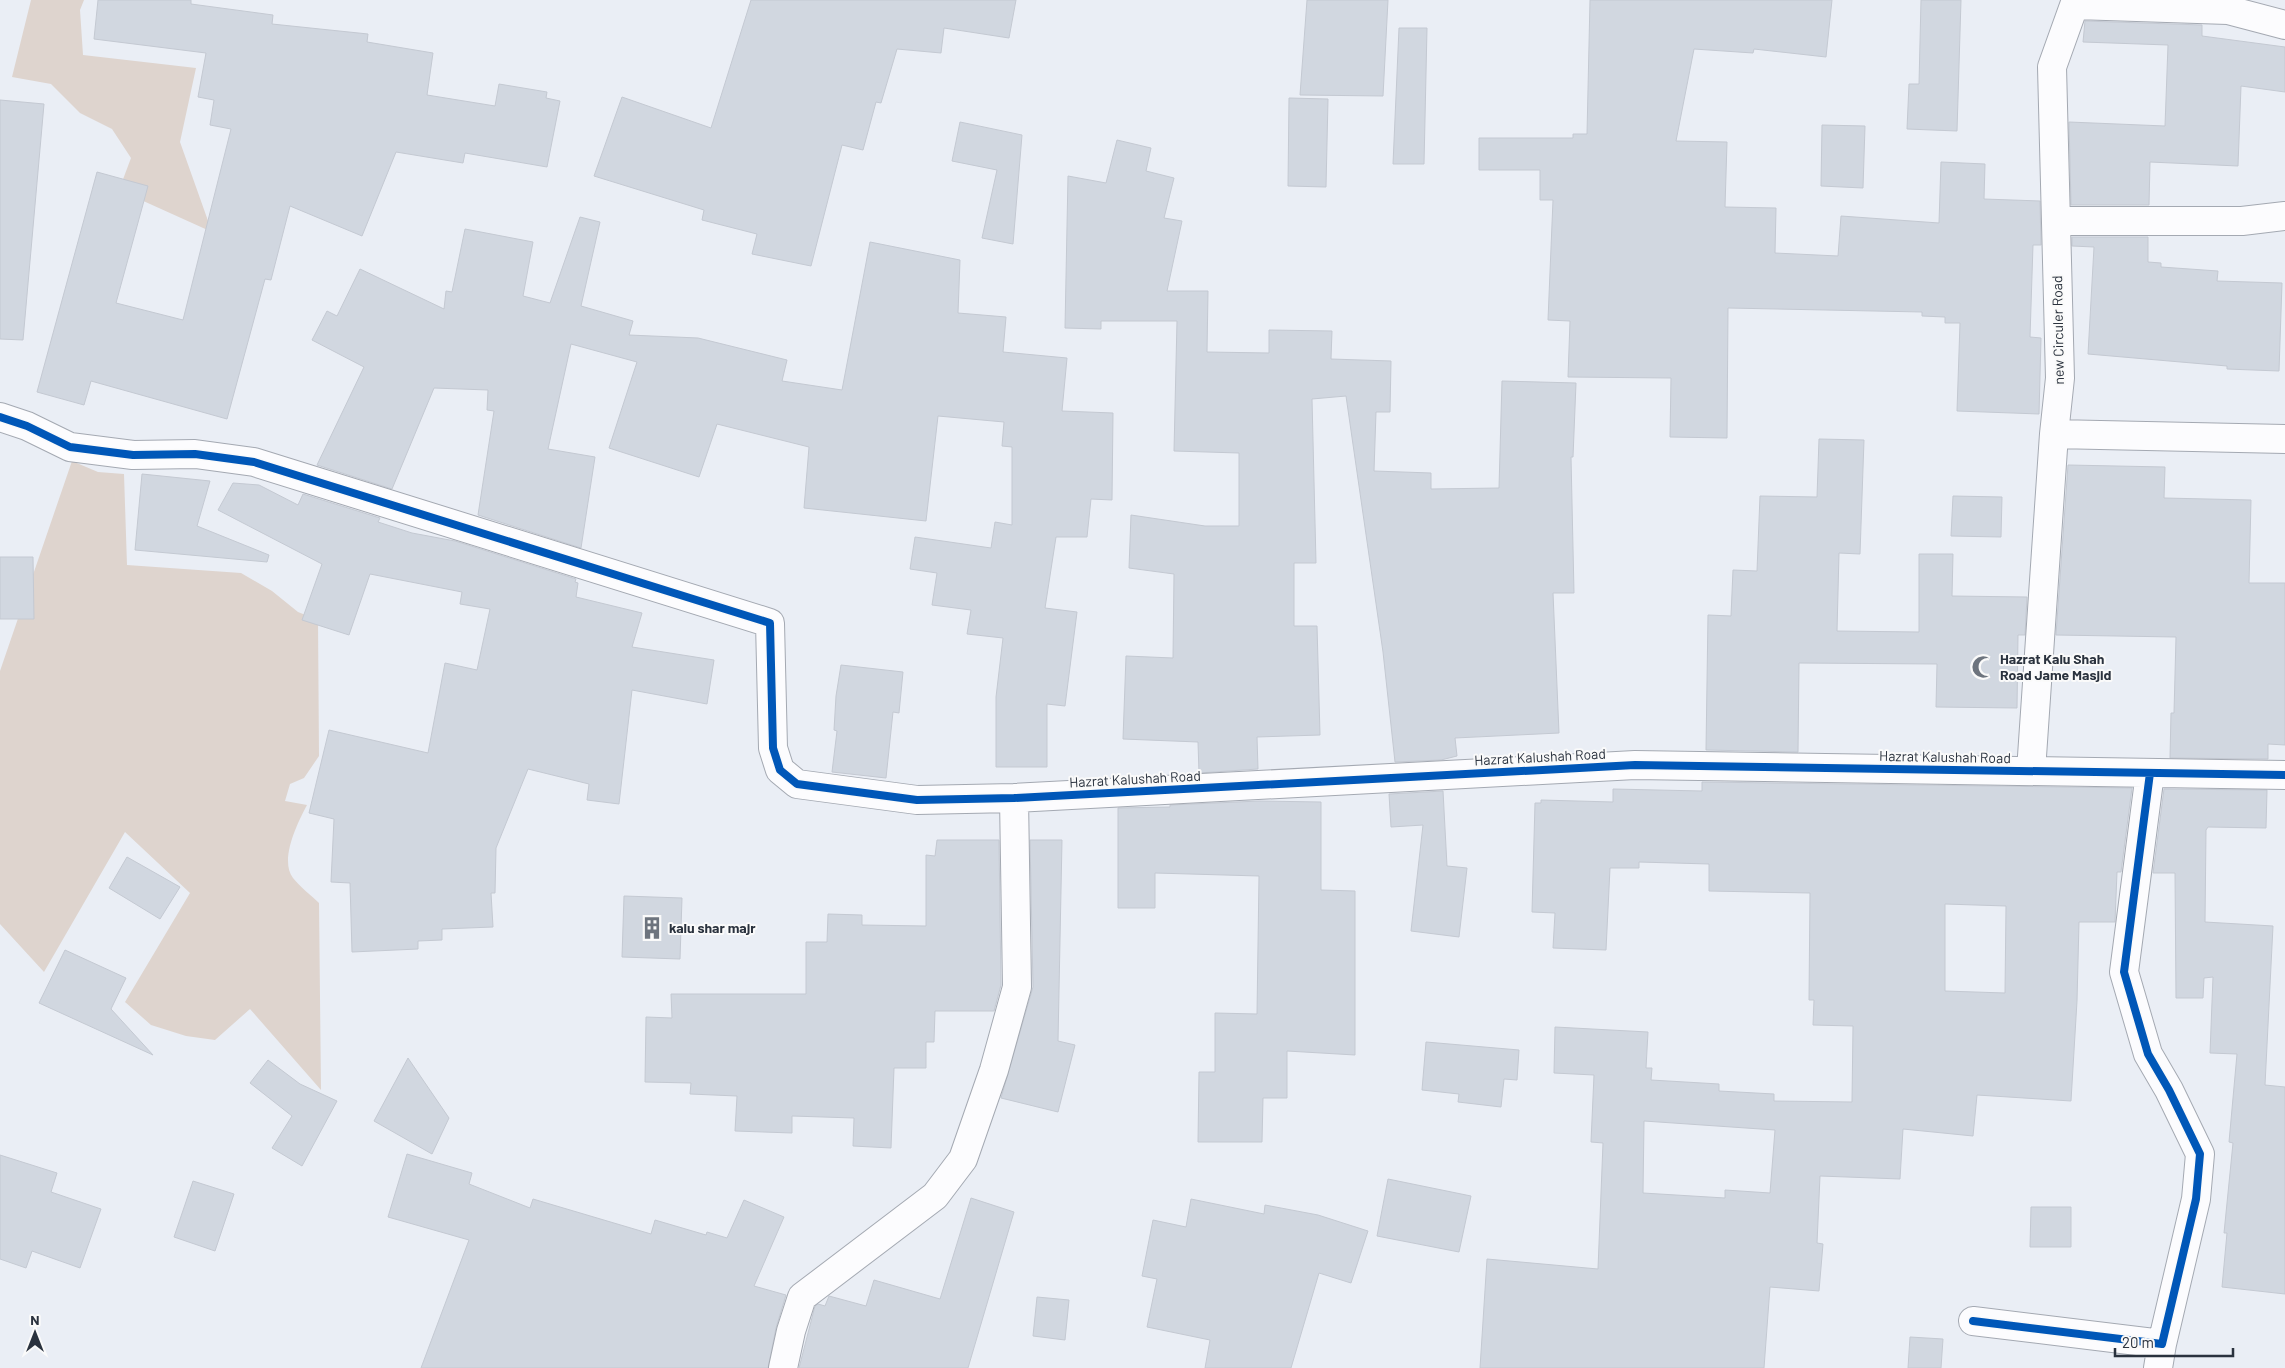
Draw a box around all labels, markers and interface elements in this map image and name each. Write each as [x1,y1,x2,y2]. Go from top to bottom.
street label: new Circuler Road [2048,275,2067,385]
place label: Hazrat Kalu Shah Road Jame Masjid [2000,650,2112,683]
mosque icon: Hazrat Kalu Shah Road Jame Masjid [1970,654,1996,680]
street label: Hazrat Kalushah Road [1474,745,1606,768]
street label: Hazrat Kalushah Road [1879,747,2011,766]
street label: Hazrat Kalushah Road [1069,767,1201,790]
building icon: kalu shar majr [639,915,665,941]
place label: kalu shar majr [669,919,756,936]
north arrow [10,1308,60,1358]
text: N [30,1311,40,1328]
scale bar [2115,1326,2232,1358]
text: 20 m [2122,1333,2154,1351]

